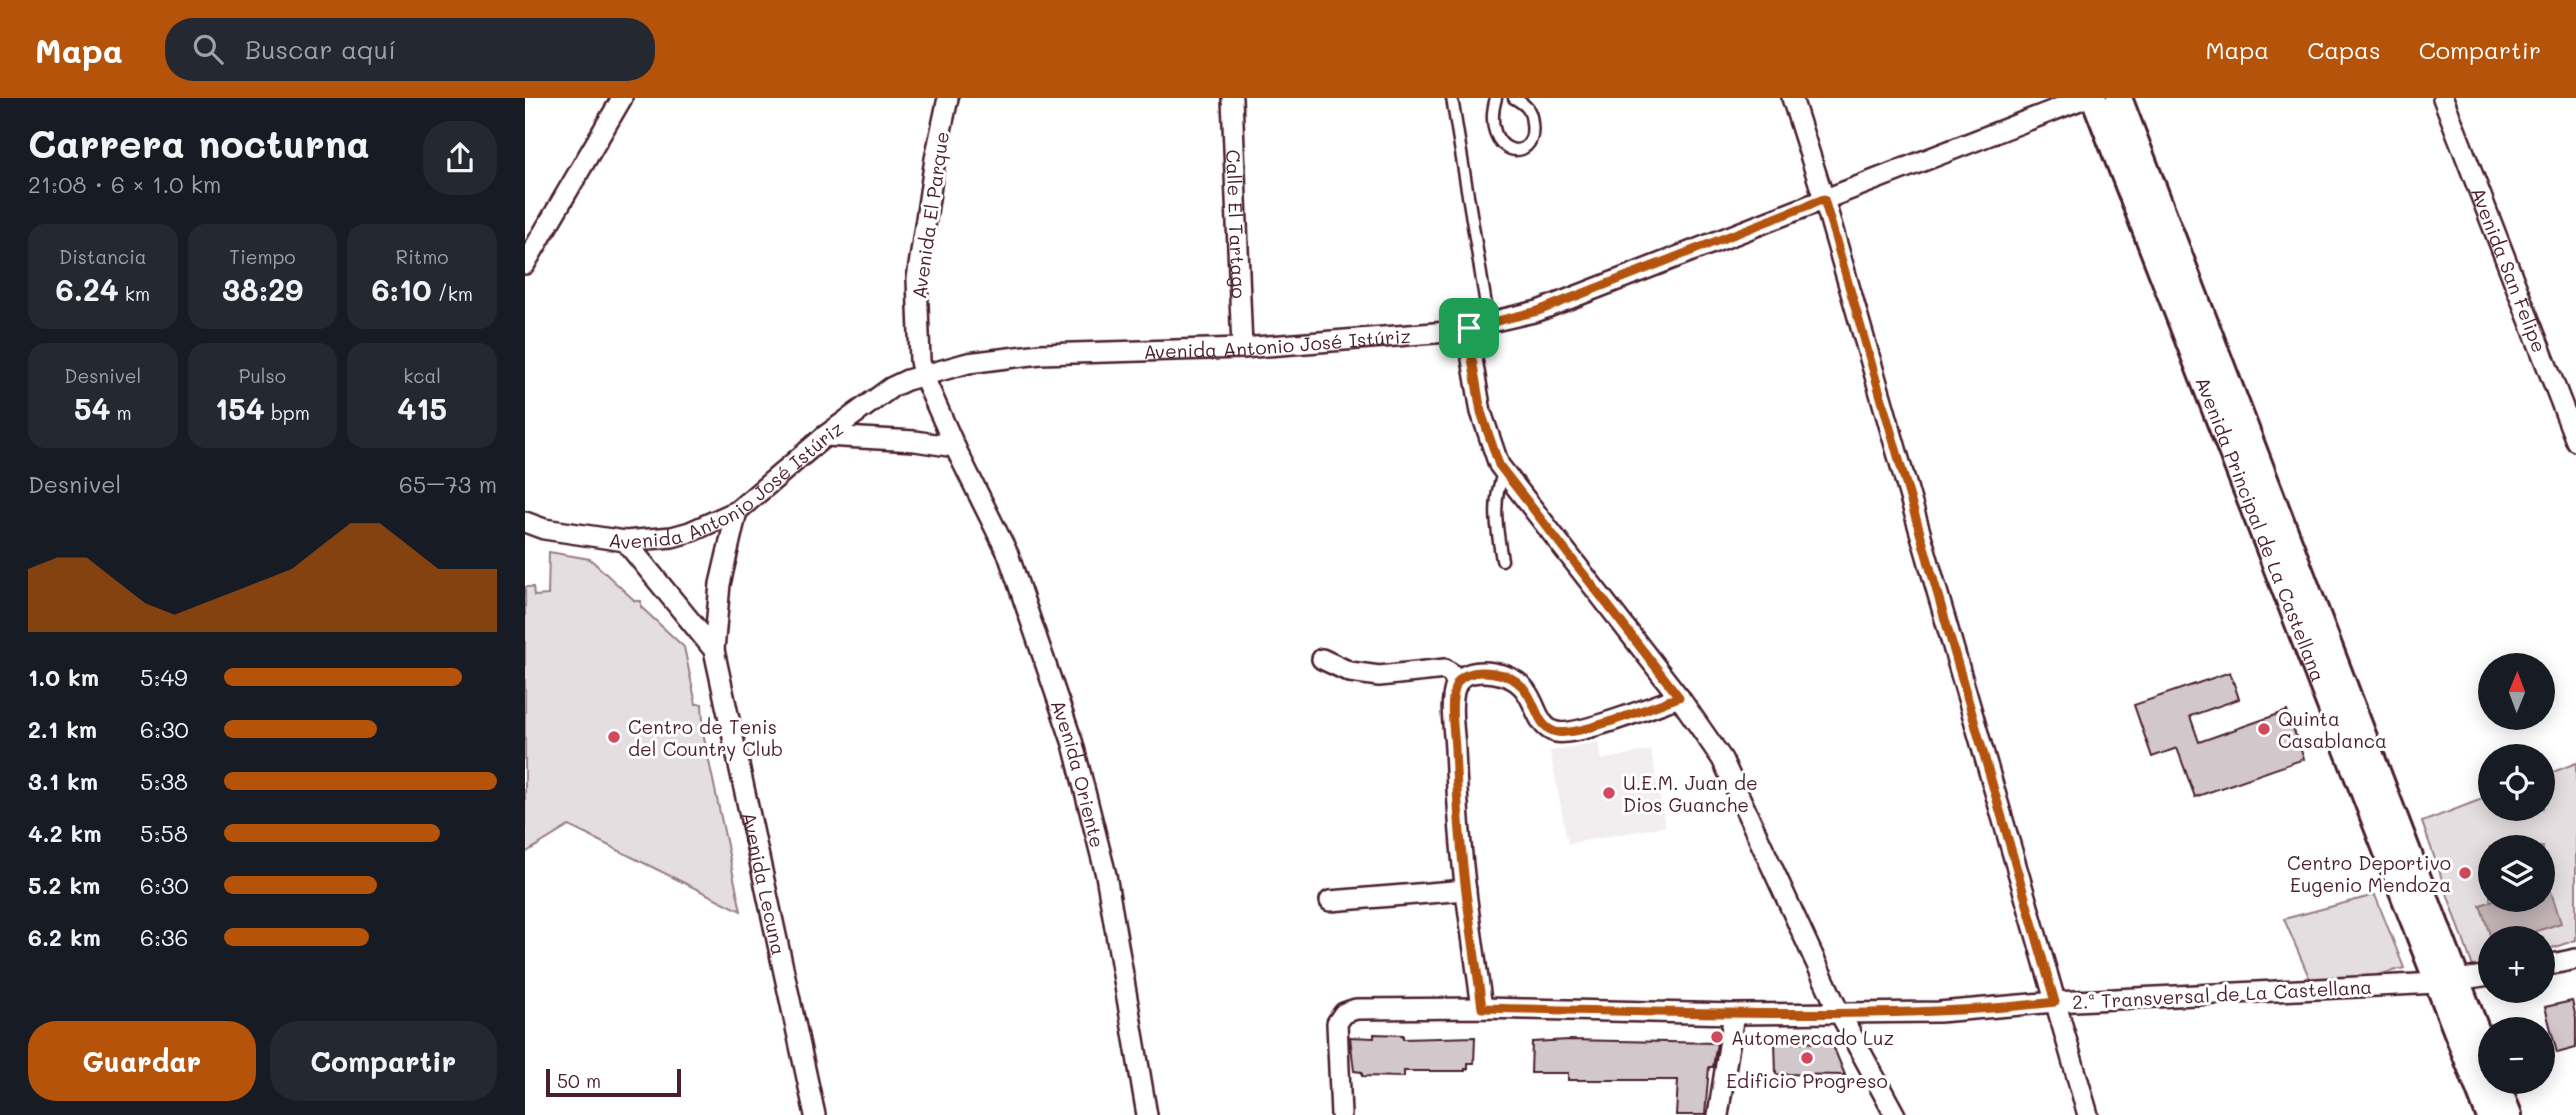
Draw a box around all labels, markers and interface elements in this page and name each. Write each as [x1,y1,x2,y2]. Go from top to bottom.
search box [165,18,655,81]
text: Mapa [35,28,123,71]
icon: search [189,30,227,68]
text: Buscar aquí [245,32,396,66]
text: Mapa [2205,34,2269,65]
text: Capas [2307,34,2381,65]
text: Compartir [2419,34,2541,65]
text: Carrera nocturna [28,118,370,168]
button: share [423,121,497,195]
street label: Avenida El Parque [906,130,954,300]
street label: Calle El Tartago [1222,149,1253,299]
text: 21:08 · 6 × 1.0 km [28,169,221,199]
street label: Avenida San Felipe [2466,183,2553,356]
text: Distancia [59,244,147,269]
text: Tiempo [229,244,296,269]
text: Ritmo [396,244,449,269]
text: 6.24 [56,269,119,309]
text: 38:29 [222,269,303,309]
text: 6:10 [371,269,432,309]
text: km [119,281,150,306]
text: /km [432,281,473,306]
pin [1439,298,1499,358]
icon: arrive [1450,309,1488,347]
street label: Avenida Antonio José Istúriz [1143,322,1412,363]
text: Desnivel [64,363,141,388]
text: Pulso [239,363,286,388]
text: kcal [403,363,441,388]
street label: Avenida Principal de La Castellana [2191,373,2332,685]
text: 54 [74,388,110,428]
text: 154 [215,388,265,428]
text: 415 [397,388,447,428]
text: m [110,400,132,425]
text: bpm [265,400,310,425]
street label: Avenida Antonio José Istúriz [607,415,847,554]
text: Desnivel [28,469,121,499]
text: 65–73 m [399,469,497,499]
north arrow [2478,653,2555,730]
map controls [2478,653,2555,1094]
text: 1.0 km [28,662,99,692]
text: 5:49 [140,662,188,692]
street label: Avenida Oriente [1046,696,1111,850]
place label: Quinta Casablanca [2278,706,2387,753]
text: 2.1 km [28,714,97,744]
text: 6:30 [140,714,189,744]
place label: Centro de Tenis del Country Club [628,714,783,761]
marker: Quinta Casablanca [2256,721,2272,737]
marker: Centro de Tenis del Country Club [606,729,622,745]
button: locate [2478,744,2555,821]
text: 3.1 km [28,766,98,796]
text: 5:38 [140,766,188,796]
place label: U.E.M. Juan de Dios Guanche [1623,770,1758,817]
marker: U.E.M. Juan de Dios Guanche [1601,785,1617,801]
street label: Avenida Lecuna [737,810,792,957]
text: 4.2 km [28,818,101,848]
text: 5:58 [140,818,188,848]
button: layers [2478,835,2555,912]
place label: Centro Deportivo Eugenio Mendoza [2287,850,2451,897]
marker: Centro Deportivo Eugenio Mendoza [2457,865,2473,881]
text: 5.2 km [28,870,100,900]
text: 6:30 [140,870,189,900]
text: 6.2 km [28,922,101,952]
text: 6:36 [140,922,188,952]
button: + [2478,926,2555,1003]
street label: 2.ª Transversal de La Castellana [2071,974,2373,1014]
button: − [2478,1017,2555,1094]
button: Guardar [28,1021,256,1101]
button: Compartir [270,1021,497,1101]
place label: Automercado Luz [1731,1025,1894,1050]
marker: Automercado Luz [1709,1029,1725,1045]
marker: Edificio Progreso [1799,1050,1815,1066]
scale bar [546,1066,681,1098]
text: 50 m [557,1068,601,1093]
place label: Edificio Progreso [1726,1068,1888,1093]

